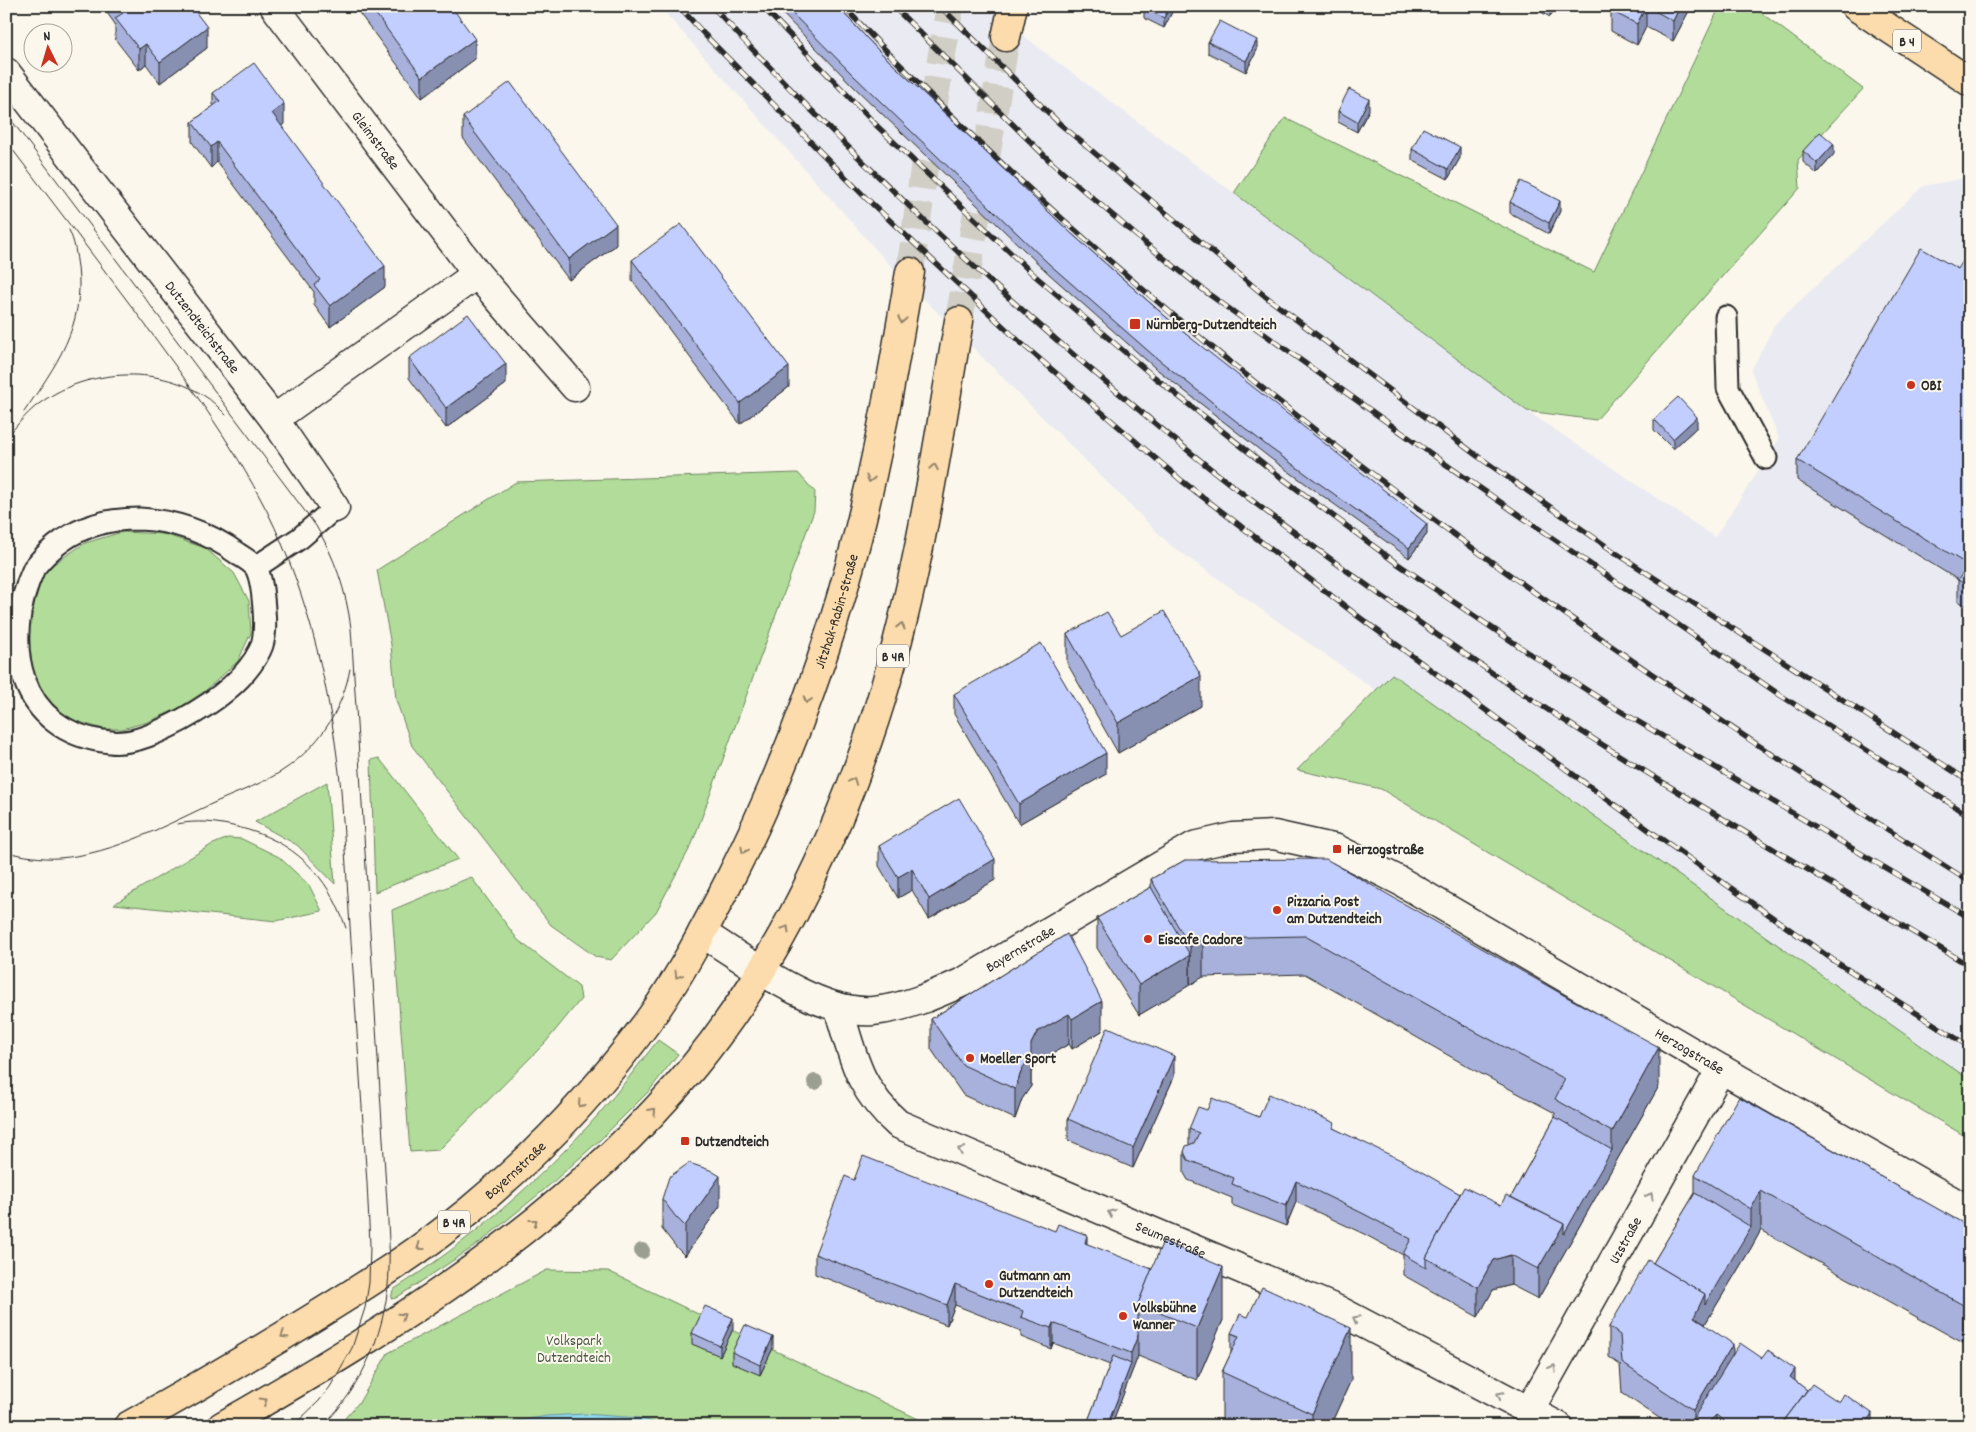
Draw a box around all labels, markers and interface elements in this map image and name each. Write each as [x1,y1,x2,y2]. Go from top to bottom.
north arrow [22,22,72,72]
text: N [43,27,51,47]
road number: B 4 [1893,29,1921,52]
street label: Gleimstraße [345,107,404,176]
street label: Dutzendteichstraße [158,277,244,379]
one-way arrow [897,315,907,324]
place label: Nürnberg-Dutzendteich [1146,315,1277,337]
marker: Nürnberg-Dutzendteich [1128,317,1142,331]
place label: OBI [1921,376,1942,398]
marker: OBI [1905,379,1917,391]
one-way arrow [928,462,938,471]
one-way arrow [865,475,876,484]
street label: Jitzhak-Rabin-Straße [810,551,866,672]
one-way arrow [895,621,906,630]
road number: B 4R [877,644,909,668]
one-way arrow [803,695,813,704]
one-way arrow [847,777,857,786]
place label: Herzogstraße [1347,840,1424,862]
marker: Herzogstraße [1331,843,1343,855]
one-way arrow [741,844,751,853]
place label: Pizzaria Post am Dutzendteich [1287,892,1382,931]
marker: Pizzaria Post am Dutzendteich [1271,904,1283,916]
street label: Bayernstraße [982,921,1060,979]
one-way arrow [779,925,789,934]
place label: Eiscafe Cadore [1158,930,1243,952]
marker: Eiscafe Cadore [1142,933,1154,945]
one-way arrow [674,969,684,978]
street label: Herzogstraße [1650,1023,1728,1082]
place label: Moeller Sport [980,1049,1057,1071]
marker: Moeller Sport [964,1052,976,1064]
one-way arrow [577,1099,586,1108]
one-way arrow [647,1108,656,1117]
place label: Dutzendteich [695,1132,769,1154]
marker: Dutzendteich [679,1135,691,1147]
street label: Bayernstraße [480,1137,553,1206]
one-way arrow [957,1146,966,1157]
one-way arrow [1644,1192,1654,1201]
one-way arrow [1107,1208,1116,1219]
road number: B 4R [438,1210,470,1234]
street label: Uzstraße [1605,1213,1649,1269]
street label: Seumestraße [1131,1216,1209,1266]
one-way arrow [528,1219,537,1227]
one-way arrow [416,1241,426,1250]
place label: Gutmann am Dutzendteich [999,1266,1073,1305]
marker: Gutmann am Dutzendteich [983,1278,995,1290]
place label: Volksbühne Wanner [1133,1298,1197,1337]
marker: Volksbühne Wanner [1117,1310,1129,1322]
one-way arrow [397,1313,406,1323]
one-way arrow [1352,1315,1361,1325]
one-way arrow [280,1329,289,1339]
park label: Volkspark Dutzendteich [537,1331,611,1370]
one-way arrow [1547,1364,1557,1373]
one-way arrow [1496,1391,1505,1401]
one-way arrow [258,1398,267,1408]

